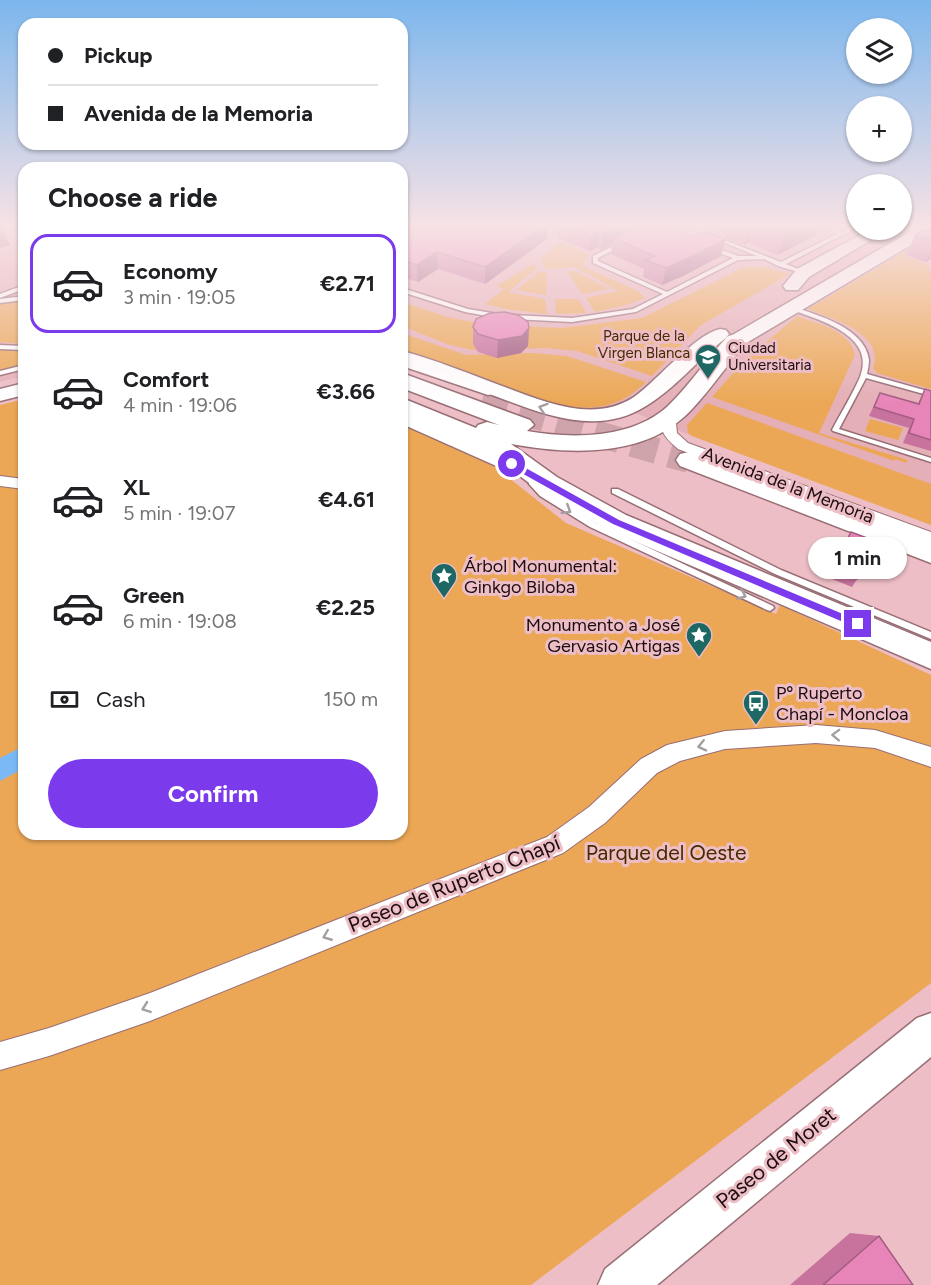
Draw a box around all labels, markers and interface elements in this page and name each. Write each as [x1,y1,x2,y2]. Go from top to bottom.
map controls [846,18,912,240]
button: layers [846,18,912,84]
text: Pickup [84,42,153,69]
button: + [846,96,912,162]
text: Avenida de la Memoria [84,100,313,127]
button: − [846,174,912,240]
text: Choose a ride [48,181,217,214]
icon: car [51,257,105,311]
text: Economy [123,258,218,285]
text: €2.71 [320,270,375,297]
text: 3 min · 19:05 [123,285,236,309]
park label: Parque de la Virgen Blanca [598,327,690,362]
place label: Ciudad Universitaria [728,339,811,374]
school or university icon: Ciudad Universitaria [693,342,723,380]
icon: car [51,365,105,419]
text: Comfort [123,366,209,393]
text: €3.66 [317,378,375,405]
text: 4 min · 19:06 [123,393,237,417]
one-way arrow [538,403,549,416]
street label: Avenida de la Memoria [699,442,877,528]
route start [498,450,525,477]
icon: car [51,473,105,527]
text: XL [123,474,150,501]
text: €4.61 [318,486,375,513]
text: 5 min · 19:07 [123,501,235,525]
one-way arrow [561,502,571,514]
callout: 1 min [808,537,908,579]
text: 1 min [834,546,881,570]
place label: Árbol Monumental: Ginkgo Biloba [464,555,617,598]
place icon: Árbol Monumental: Ginkgo Biloba [429,561,459,599]
icon: car [51,581,105,635]
text: Green [123,582,185,609]
one-way arrow [735,588,746,600]
text: €2.25 [316,594,375,621]
text: 6 min · 19:08 [123,609,237,633]
route end [844,610,871,637]
place label: Monumento a José Gervasio Artigas [526,614,680,657]
place icon: Monumento a José Gervasio Artigas [684,620,714,658]
place label: Pº Ruperto Chapí - Moncloa [776,682,908,725]
icon: cash [48,683,81,716]
text: Cash [96,686,146,713]
text: 150 m [323,687,378,711]
bus stop icon: Pº Ruperto Chapí - Moncloa [741,688,771,726]
one-way arrow [831,729,840,741]
one-way arrow [698,738,708,751]
button: Confirm [48,759,378,828]
street label: Paseo de Ruperto Chapí [344,829,564,937]
park label: Parque del Oeste [586,840,746,865]
one-way arrow [322,929,333,941]
one-way arrow [141,1001,152,1013]
street label: Paseo de Moret [711,1102,841,1213]

